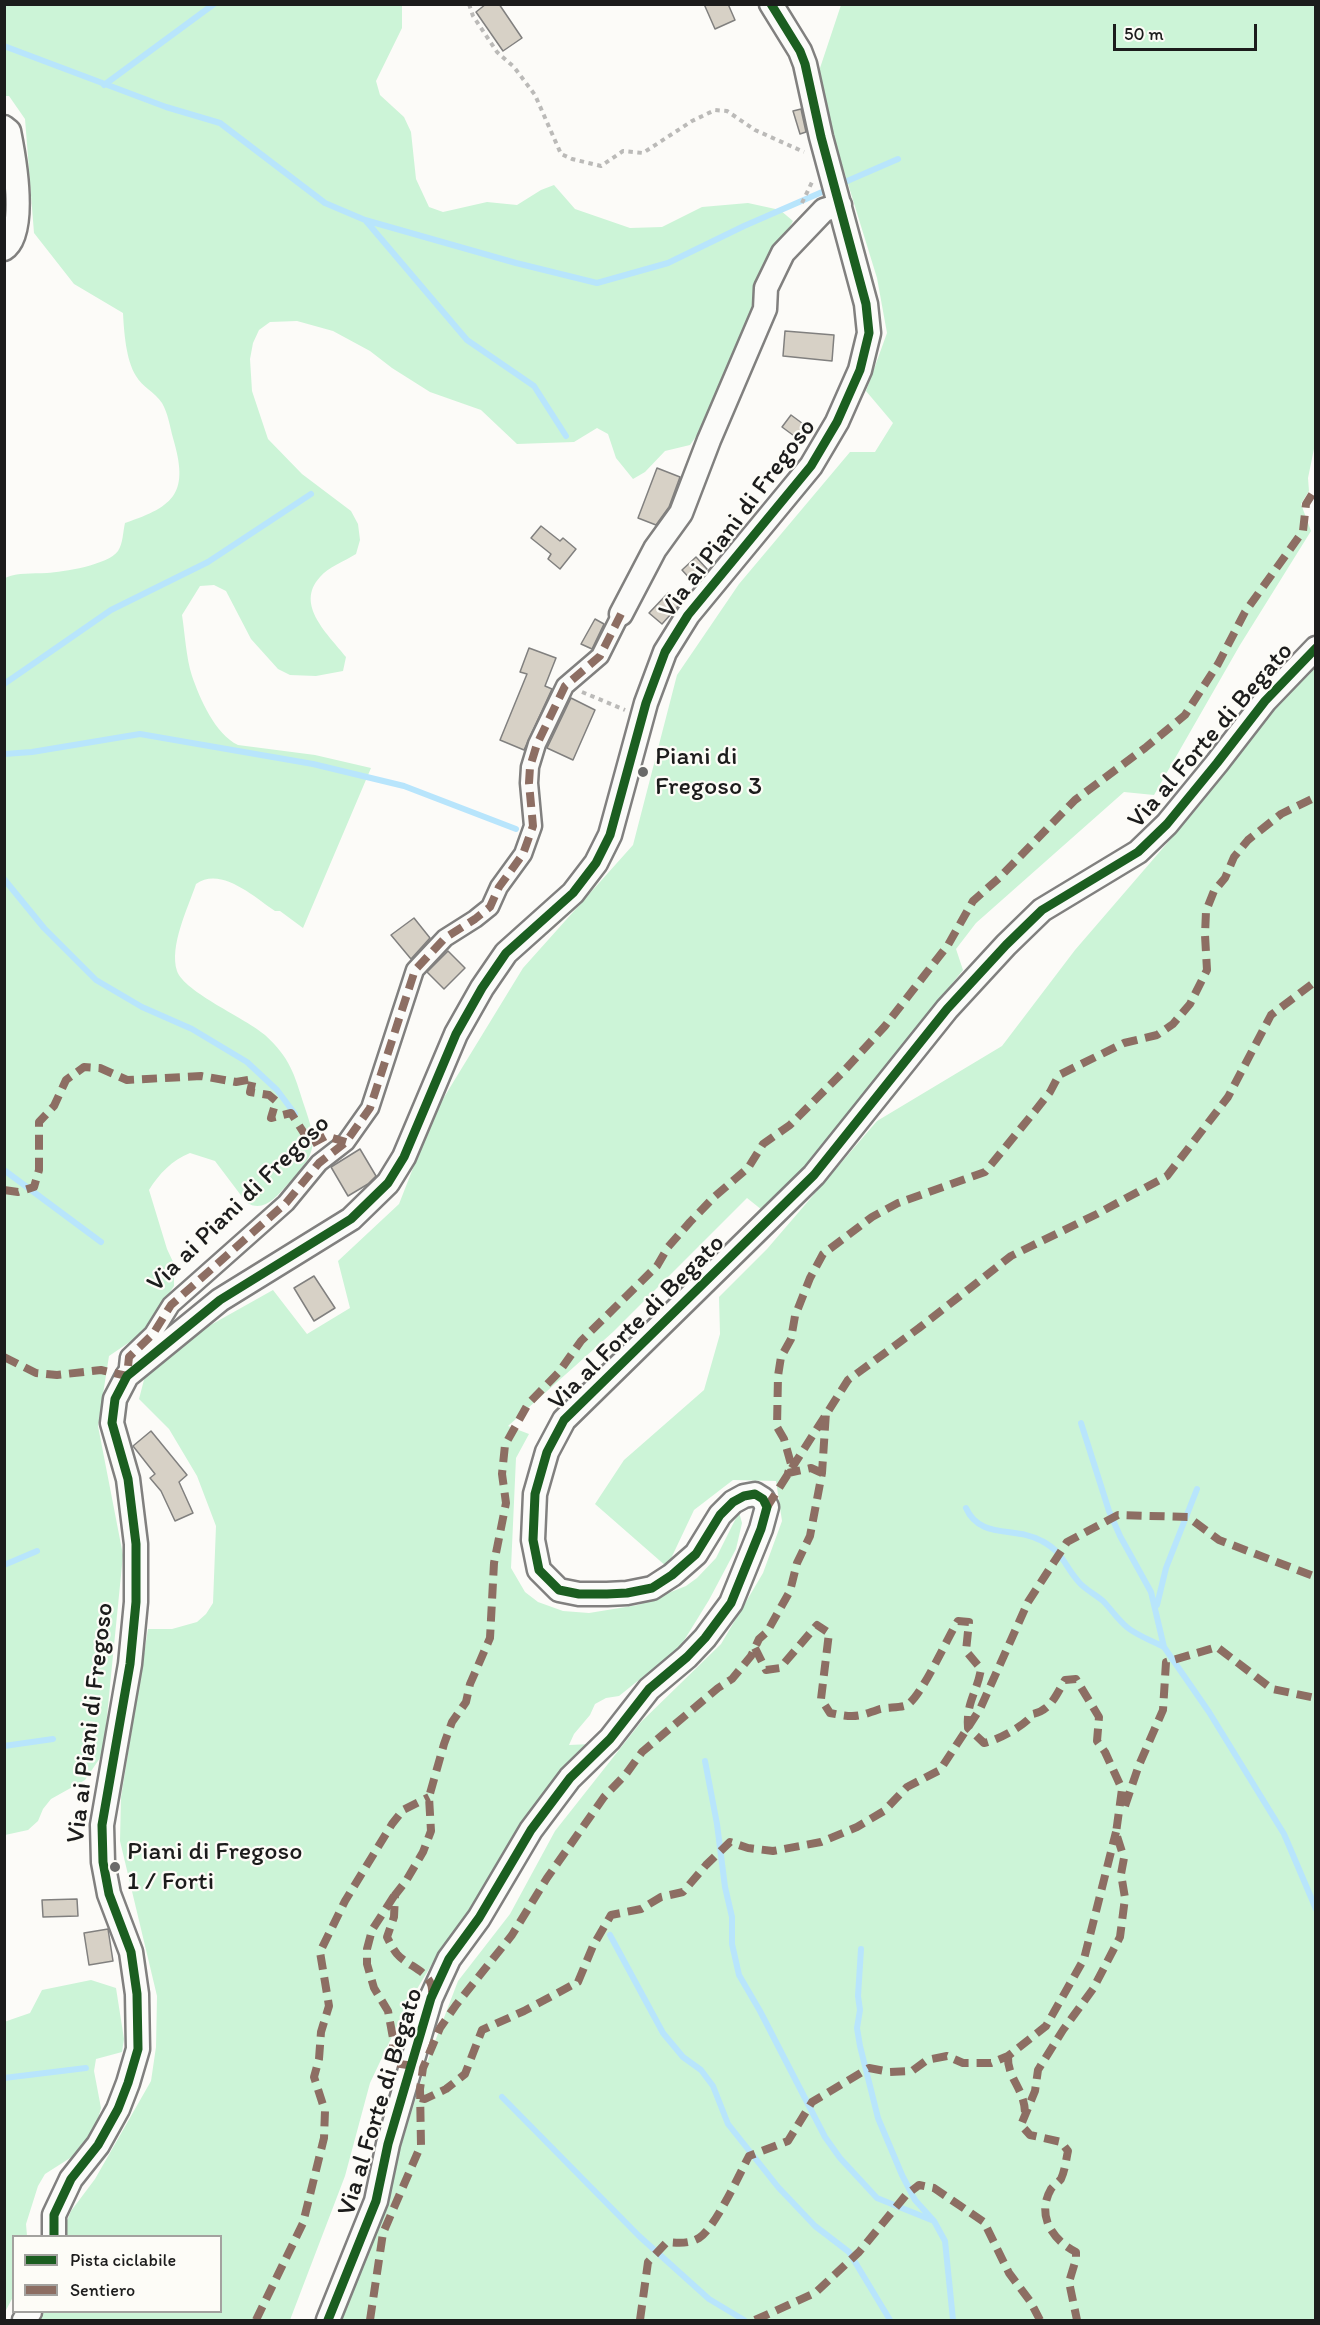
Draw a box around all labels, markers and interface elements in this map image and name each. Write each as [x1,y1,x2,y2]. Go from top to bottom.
scale bar [1116,12,1260,50]
text: 50 m [1124,23,1164,45]
street label: Via ai Piani di Fregoso [653,413,823,625]
street label: Via al Forte di Begato [1122,637,1300,835]
place label: Piani di Fregoso 3 [655,741,762,802]
marker: Piani di Fregoso 3 [636,765,650,779]
street label: Via ai Piani di Fregoso [141,1109,337,1299]
street label: Via al Forte di Begato [542,1228,732,1418]
street label: Via ai Piani di Fregoso [61,1601,121,1845]
place label: Piani di Fregoso 1 / Forti [127,1836,302,1898]
marker: Piani di Fregoso 1 / Forti [108,1860,122,1874]
street label: Via al Forte di Begato [332,1984,430,2220]
legend [12,2235,222,2313]
text: Pista ciclabile [70,2249,176,2271]
text: Sentiero [70,2279,135,2301]

